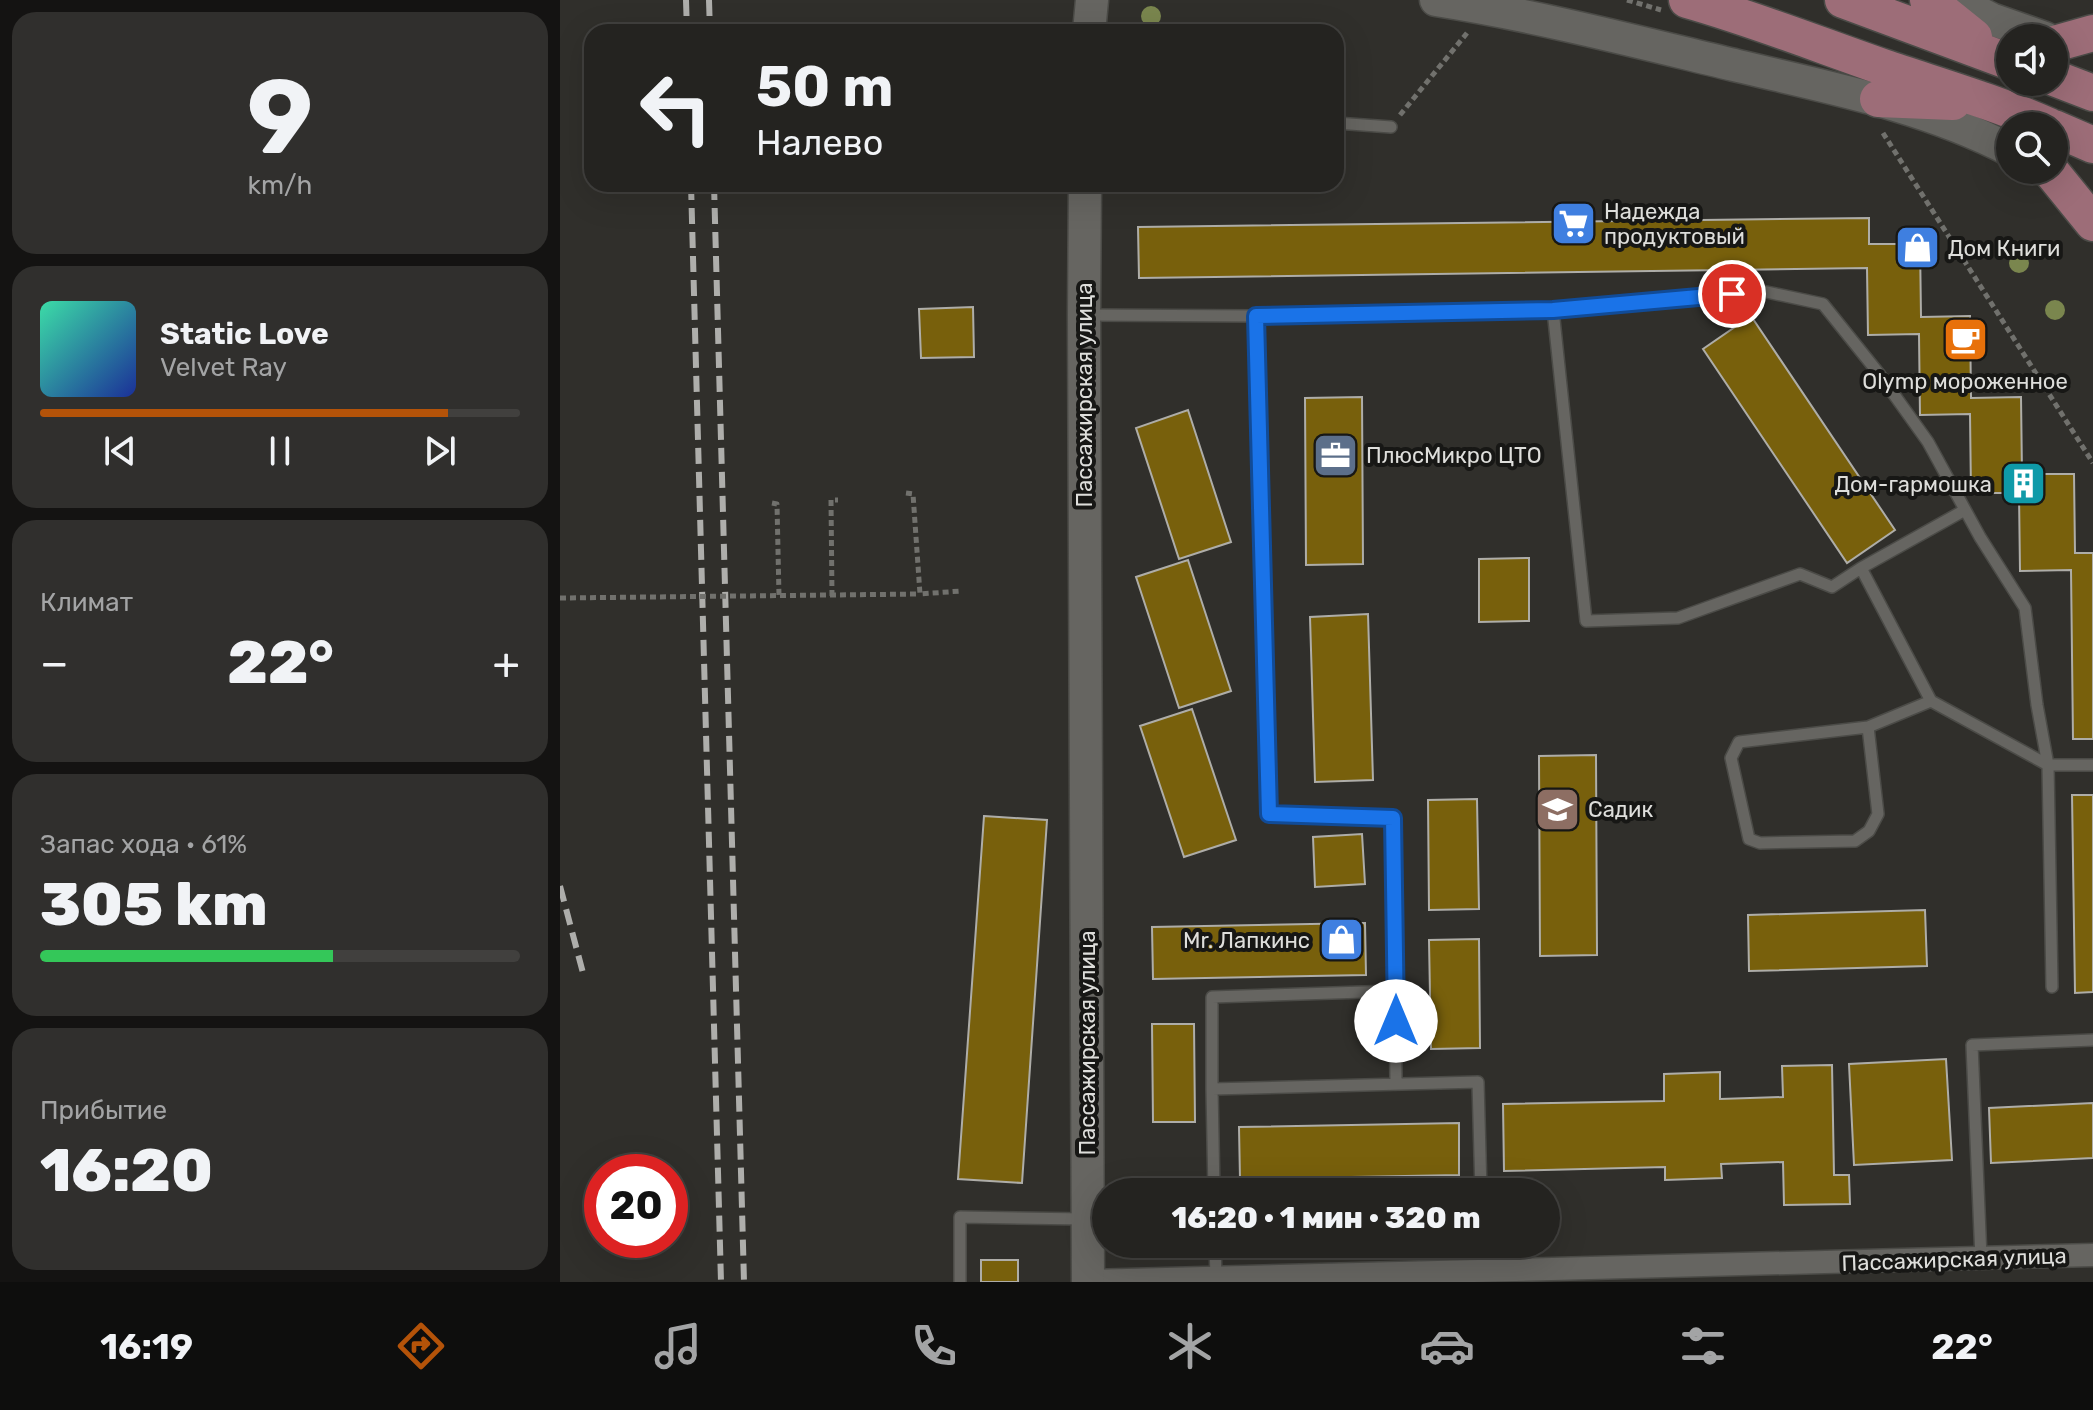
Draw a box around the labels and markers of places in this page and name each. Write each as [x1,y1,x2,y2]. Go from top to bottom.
place label: Надежда продуктовый [1604,198,1745,250]
supermarket icon: Надежда продуктовый [1549,200,1597,248]
shop icon: Дом Книги [1893,224,1941,272]
place label: Дом Книги [1948,235,2060,262]
pin [1698,260,1766,328]
cafe icon: Olymp мороженное [1941,316,1989,364]
place label: Olymp мороженное [1862,368,2068,395]
office icon: ПлюсМикро ЦТО [1311,431,1359,479]
place label: ПлюсМикро ЦТО [1366,442,1542,469]
building icon: Дом-гармошка [1999,460,2047,508]
place label: Дом-гармошка [1835,471,1992,498]
school or university icon: Садик [1533,785,1581,833]
place label: Садик [1588,796,1653,823]
shop icon: Mr. Лапкинс [1317,916,1365,964]
place label: Mr. Лапкинс [1183,927,1310,954]

